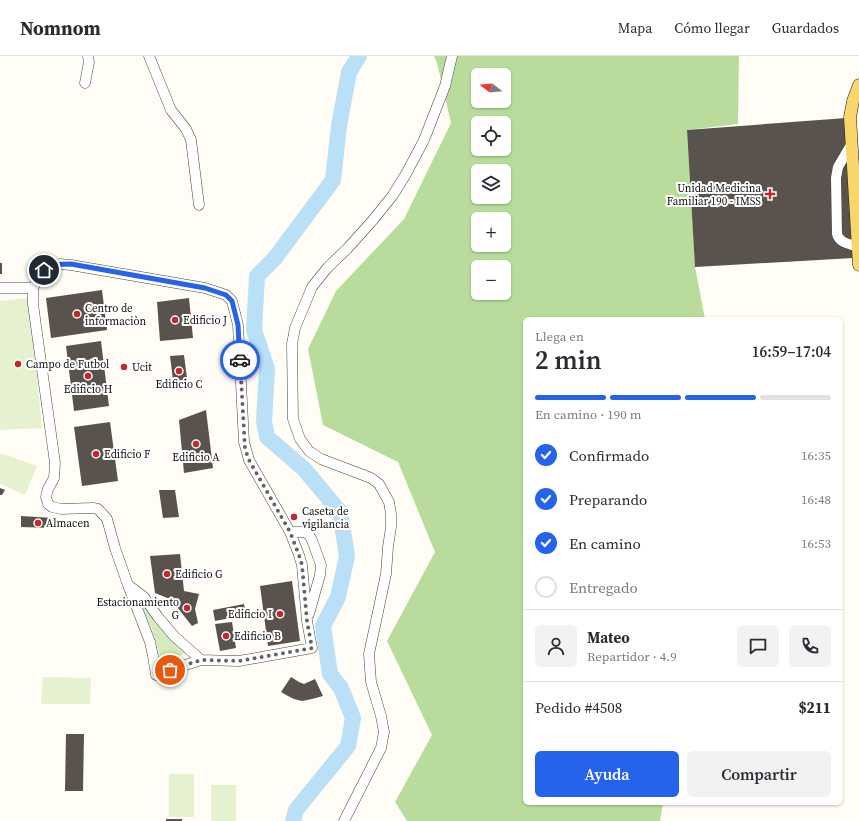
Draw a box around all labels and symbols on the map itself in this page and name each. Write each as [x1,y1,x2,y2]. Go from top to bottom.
north arrow [471,68,511,108]
place label: Unidad Medicina Familiar 190 - IMSS [667,181,761,209]
marker: Unidad Medicina Familiar 190 - IMSS [764,188,776,200]
pin [27,253,61,287]
place label: Centro de informaciòn [85,301,147,329]
marker: Centro de informaciòn [72,309,82,319]
place label: Edificio J [183,313,227,328]
marker: Edificio J [170,315,180,325]
courier [220,340,260,380]
place label: Campo de Futbol [26,357,109,372]
marker: Campo de Futbol [13,359,23,369]
place label: Ucit [132,360,152,375]
marker: Ucit [119,362,129,372]
marker: Edificio C [174,366,184,376]
marker: Edificio H [83,371,93,381]
place label: Edificio C [155,377,203,392]
place label: Edificio H [64,382,113,397]
marker: Edificio A [191,439,201,449]
place label: Edificio F [104,447,151,462]
marker: Edificio F [91,449,101,459]
place label: Edificio A [172,450,220,465]
place label: Caseta de vigilancia [302,504,350,532]
marker: Caseta de vigilancia [289,512,299,522]
place label: Almacen [46,516,90,531]
marker: Almacen [33,518,43,528]
place label: Edificio G [175,567,223,582]
marker: Edificio G [162,569,172,579]
place label: Estacionamiento G [97,595,179,623]
marker: Estacionamiento G [182,603,192,613]
place label: Edificio I [228,607,272,622]
marker: Edificio I [275,609,285,619]
place label: Edificio B [234,629,281,644]
marker: Edificio B [221,631,231,641]
pin [153,653,187,687]

